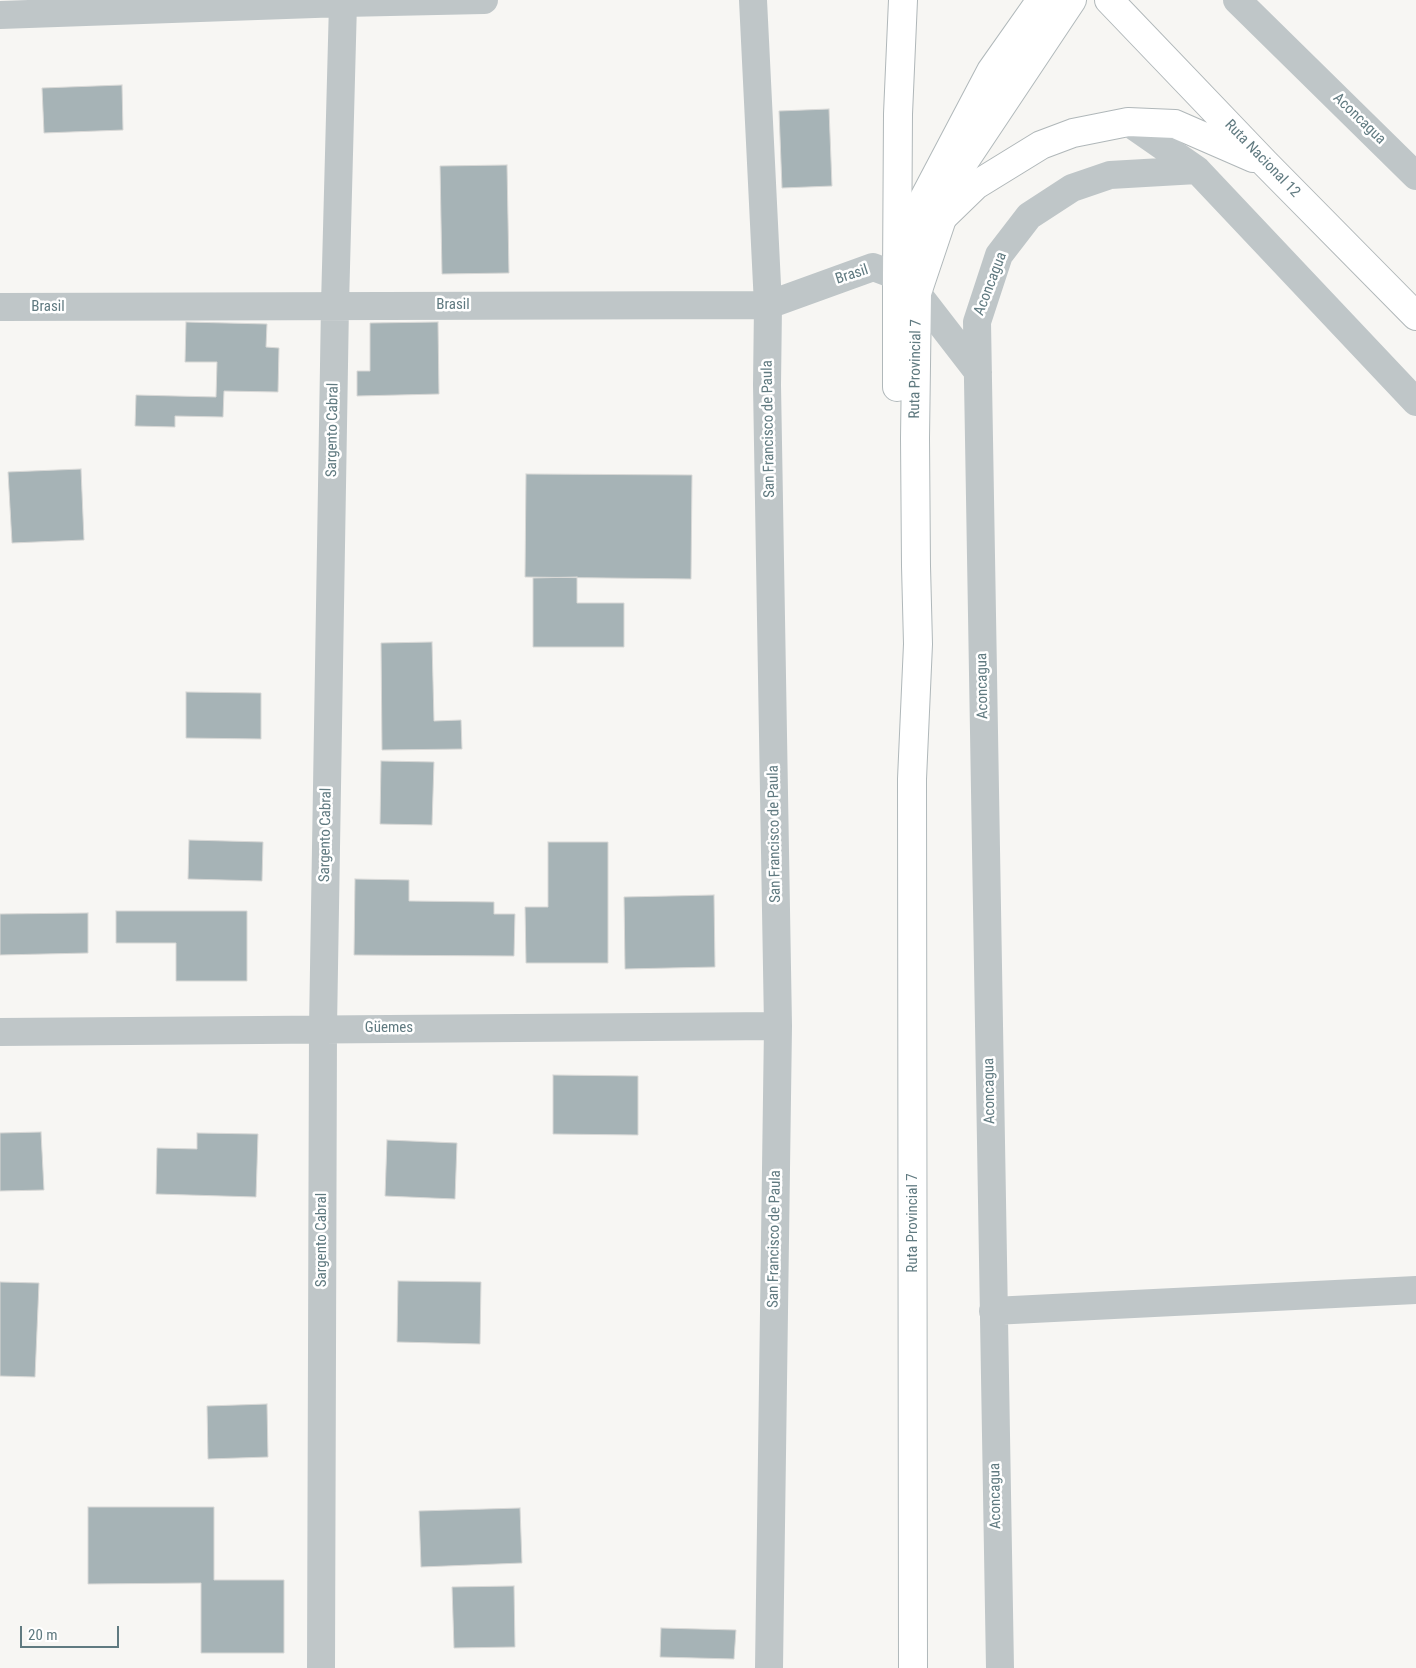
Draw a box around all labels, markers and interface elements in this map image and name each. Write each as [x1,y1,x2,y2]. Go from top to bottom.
street label: Aconcagua [1329,89,1389,149]
street label: Ruta Nacional 12 [1221,116,1303,202]
street label: Aconcagua [971,250,1011,318]
street label: Brasil [833,261,871,289]
street label: Brasil [436,296,470,314]
street label: Brasil [31,298,65,316]
street label: Ruta Provincial 7 [906,319,926,419]
street label: San Francisco de Paula [759,360,779,498]
street label: Sargento Cabral [323,383,343,477]
street label: Aconcagua [973,653,993,719]
street label: San Francisco de Paula [765,765,785,903]
street label: Sargento Cabral [316,788,336,882]
street label: Güemes [365,1019,413,1037]
street label: Aconcagua [980,1058,1000,1124]
street label: San Francisco de Paula [765,1170,785,1308]
street label: Ruta Provincial 7 [904,1173,922,1273]
street label: Sargento Cabral [313,1193,331,1287]
street label: Aconcagua [986,1463,1006,1529]
scale bar [22,1616,121,1648]
text: 20 m [28,1626,58,1644]

